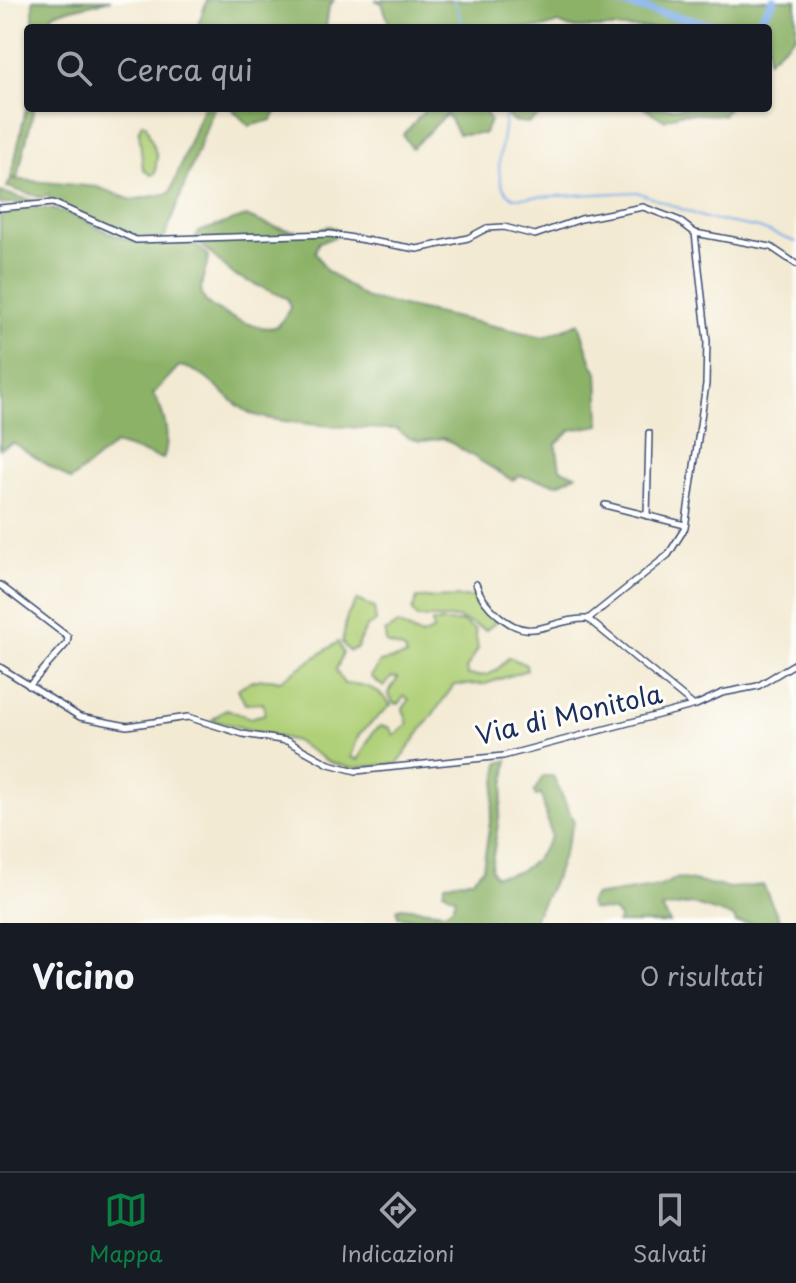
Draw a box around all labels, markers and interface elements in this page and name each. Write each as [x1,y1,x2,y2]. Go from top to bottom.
search box [24,24,772,112]
icon: search [52,46,96,90]
text: Cerca qui [116,46,253,91]
street label: Via di Monitola [472,673,667,754]
text: Vicino [32,949,134,1001]
text: 0 risultati [640,956,764,995]
tab: Mappa [89,1188,163,1269]
tab: Indicazioni [341,1188,454,1269]
tab: Salvati [633,1188,707,1269]

